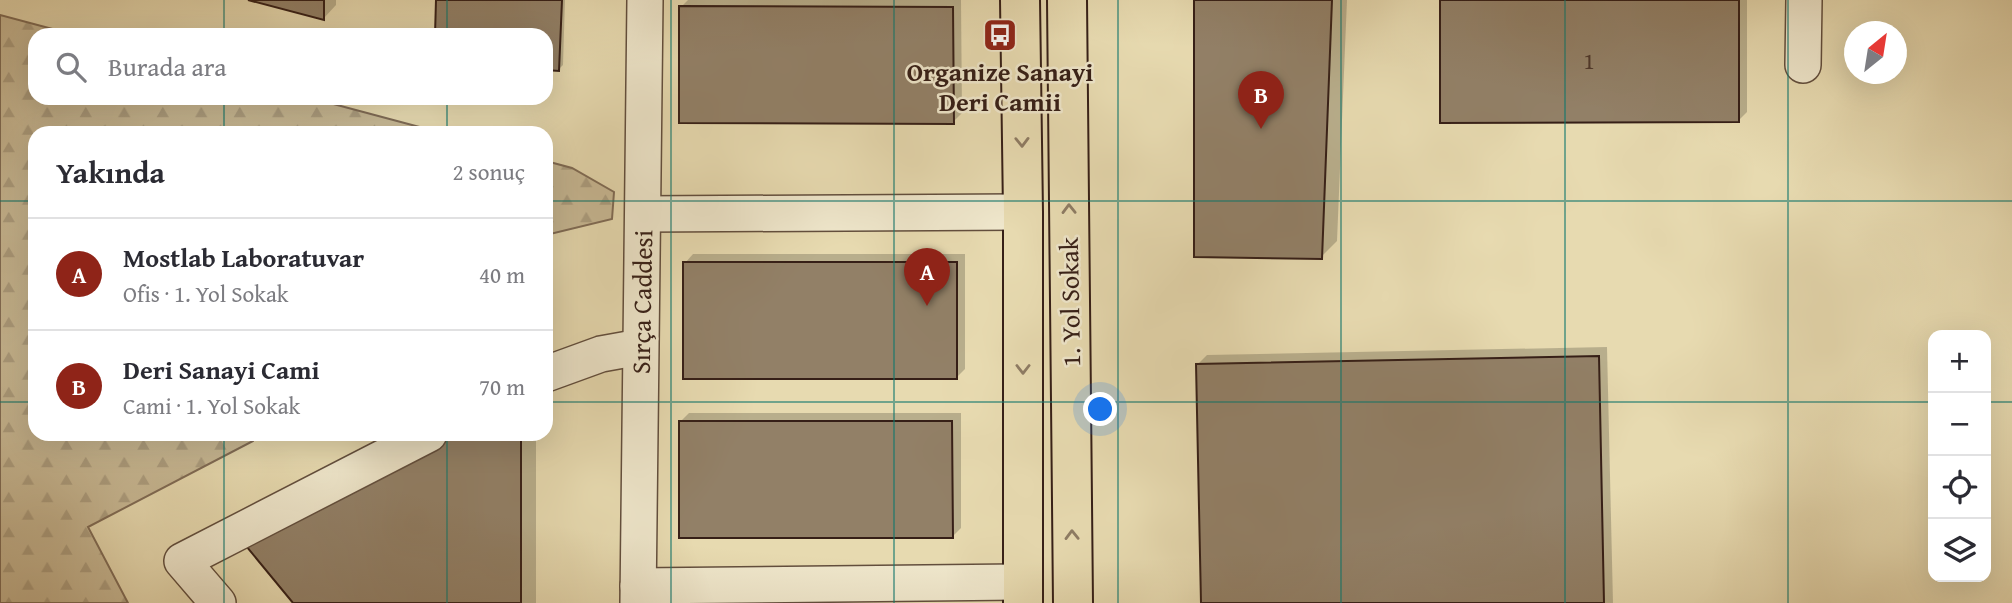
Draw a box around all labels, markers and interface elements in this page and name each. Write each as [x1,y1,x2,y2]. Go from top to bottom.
bus stop icon: Organize Sanayi Deri Camii [981,16,1019,54]
north arrow [1844,21,1907,84]
search box [28,28,553,105]
house number: 1 [1583,44,1595,77]
text: Burada ara [108,47,227,86]
icon: search [52,48,90,86]
place label: Organize Sanayi Deri Camii [907,52,1093,121]
pin: B [1238,71,1284,129]
one-way arrow [1014,137,1030,147]
text: Yakında [56,150,165,194]
text: 2 sonuç [452,155,525,188]
one-way arrow [1061,204,1077,214]
street label: Sırça Caddesi [621,230,662,374]
street label: 1. Yol Sokak [1049,236,1090,367]
text: Mostlab Laboratuvar [123,238,364,277]
pin: A [904,248,950,306]
text: A [72,258,86,291]
text: 40 m [479,258,525,291]
text: Ofis · 1. Yol Sokak [123,277,289,310]
map controls [1928,330,1991,582]
button: + [1928,330,1991,393]
text: Deri Sanayi Cami [123,350,320,389]
one-way arrow [1015,364,1031,375]
text: B [72,370,86,403]
text: 70 m [479,370,525,403]
text: Cami · 1. Yol Sokak [123,389,300,422]
your location [1083,392,1117,426]
button: − [1928,393,1991,456]
button: locate [1928,456,1991,519]
button: layers [1928,519,1991,582]
one-way arrow [1064,529,1080,540]

